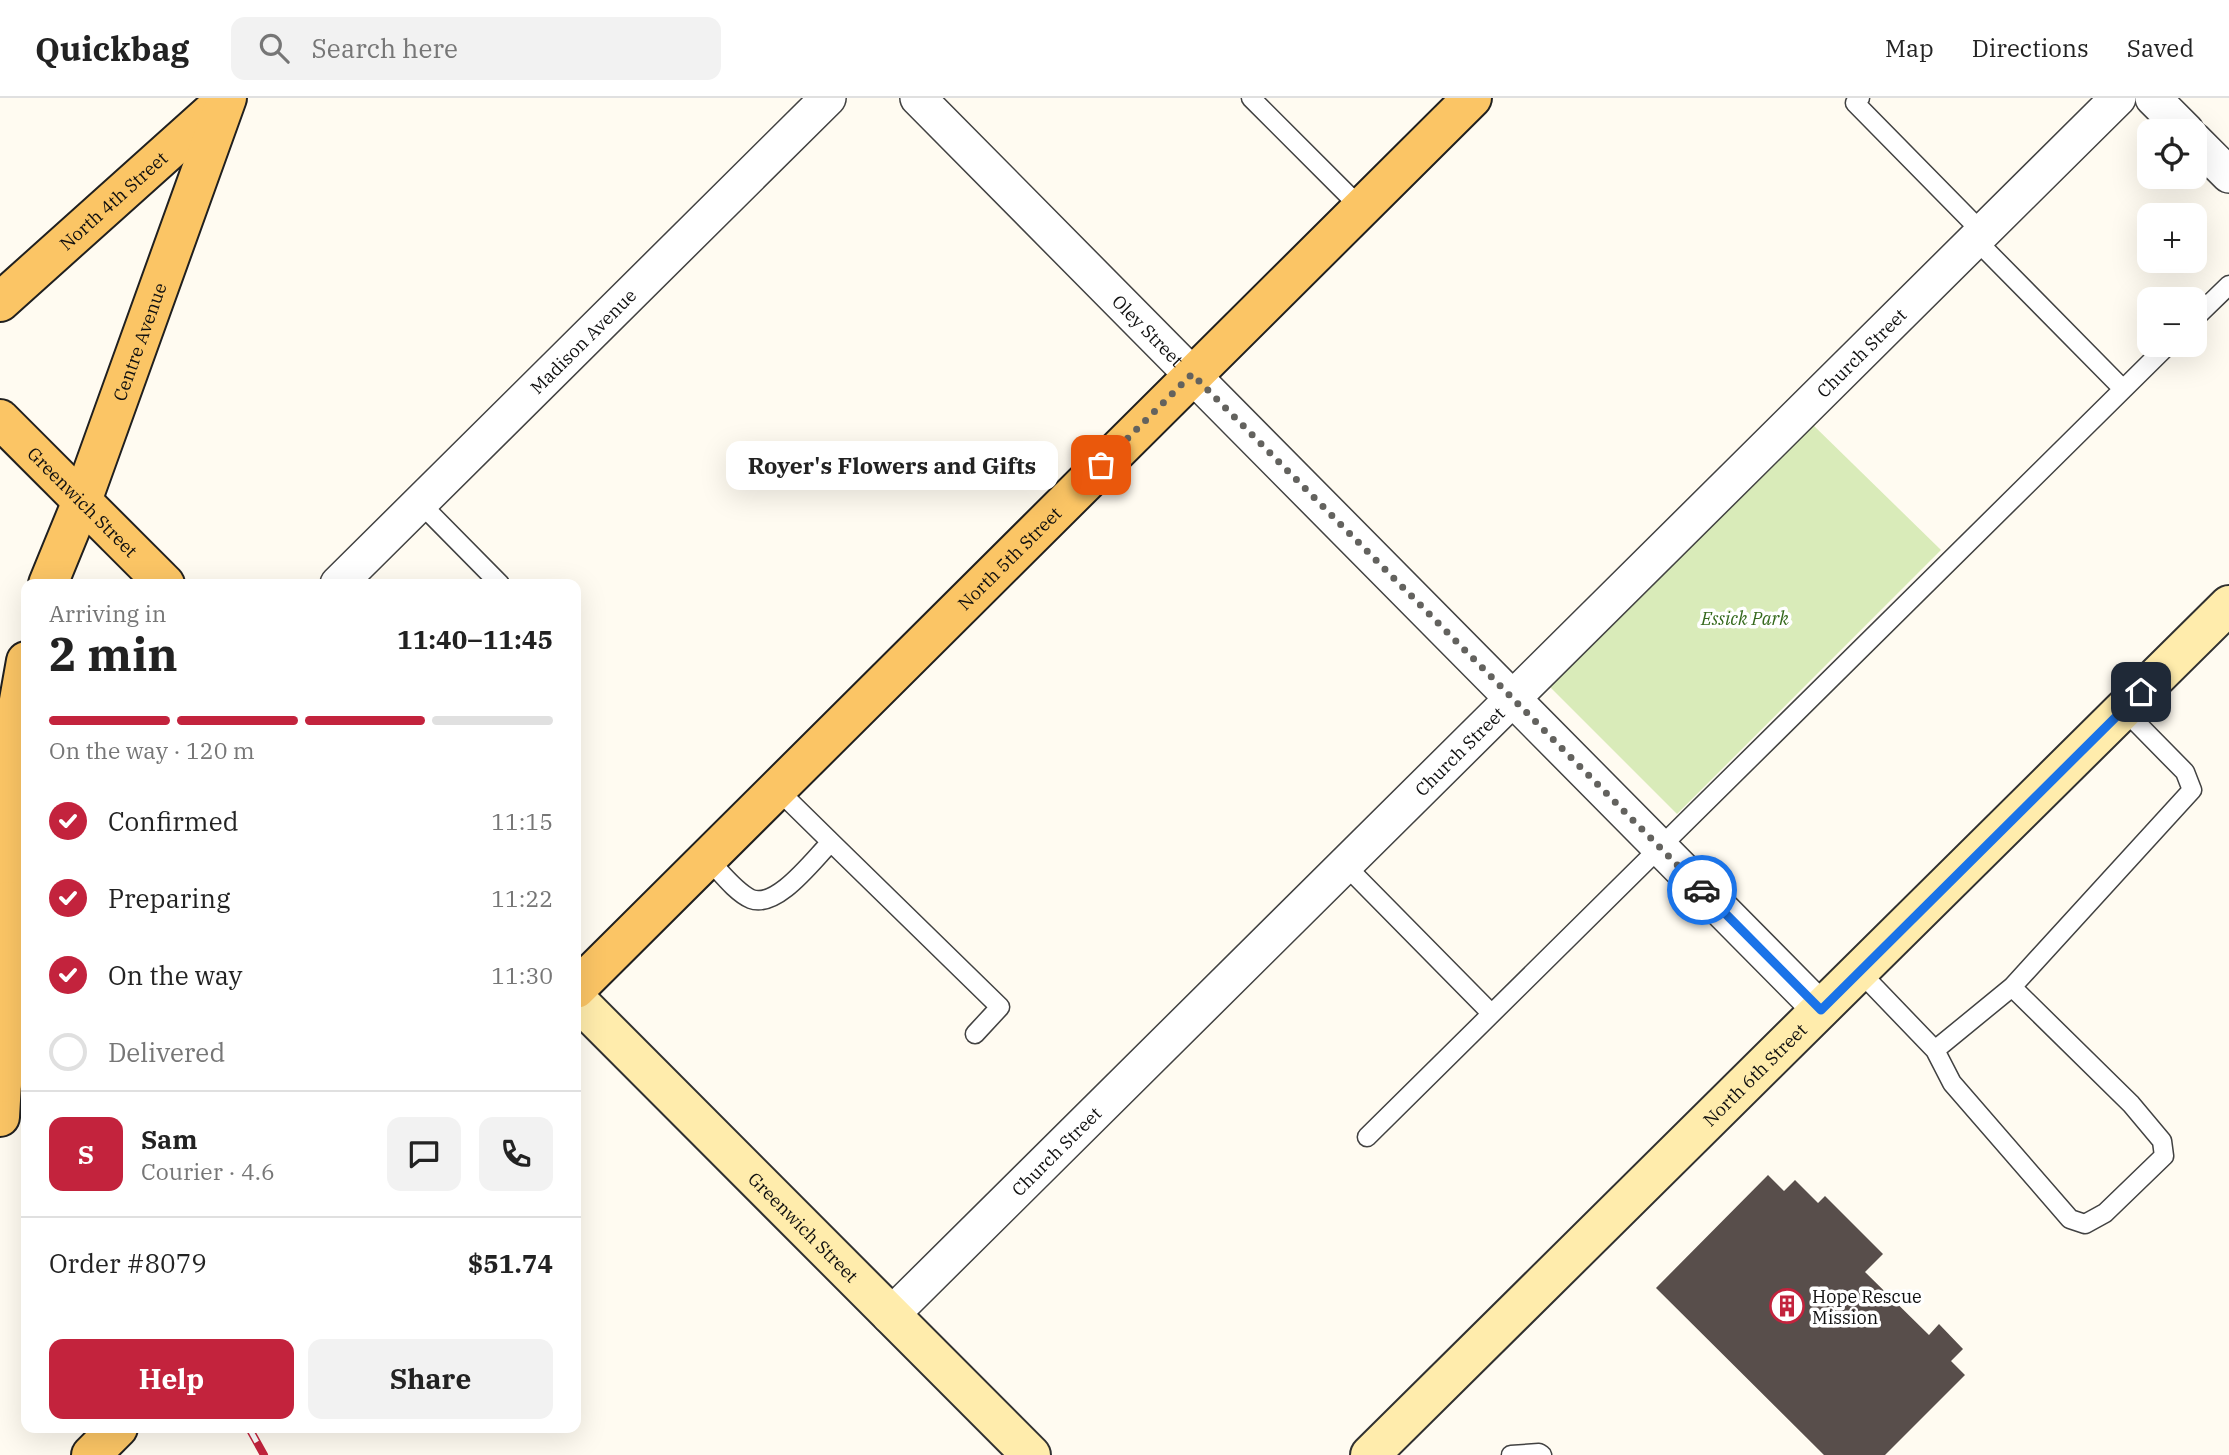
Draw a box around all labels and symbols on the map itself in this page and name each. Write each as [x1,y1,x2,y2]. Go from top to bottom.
street label: North 4th Street [54,146,172,255]
street label: Centre Avenue [107,279,171,404]
street label: Madison Avenue [525,284,641,399]
street label: Oley Street [1107,289,1189,371]
street label: Church Street [1811,303,1911,402]
pin [1071,435,1131,495]
callout: Royer's Flowers and Gifts [726,440,1059,490]
street label: Greenwich Street [23,442,143,562]
street label: North 5th Street [952,502,1066,615]
park label: Essick Park [1700,607,1789,630]
pin [2111,662,2171,722]
street label: Church Street [1410,702,1509,801]
courier [1667,855,1737,925]
street label: North 6th Street [1698,1018,1811,1131]
street label: Church Street [1006,1102,1106,1201]
street label: Greenwich Street [744,1167,863,1287]
place label: Hope Rescue Mission [1812,1285,1922,1329]
building icon: Hope Rescue Mission [1768,1287,1806,1325]

